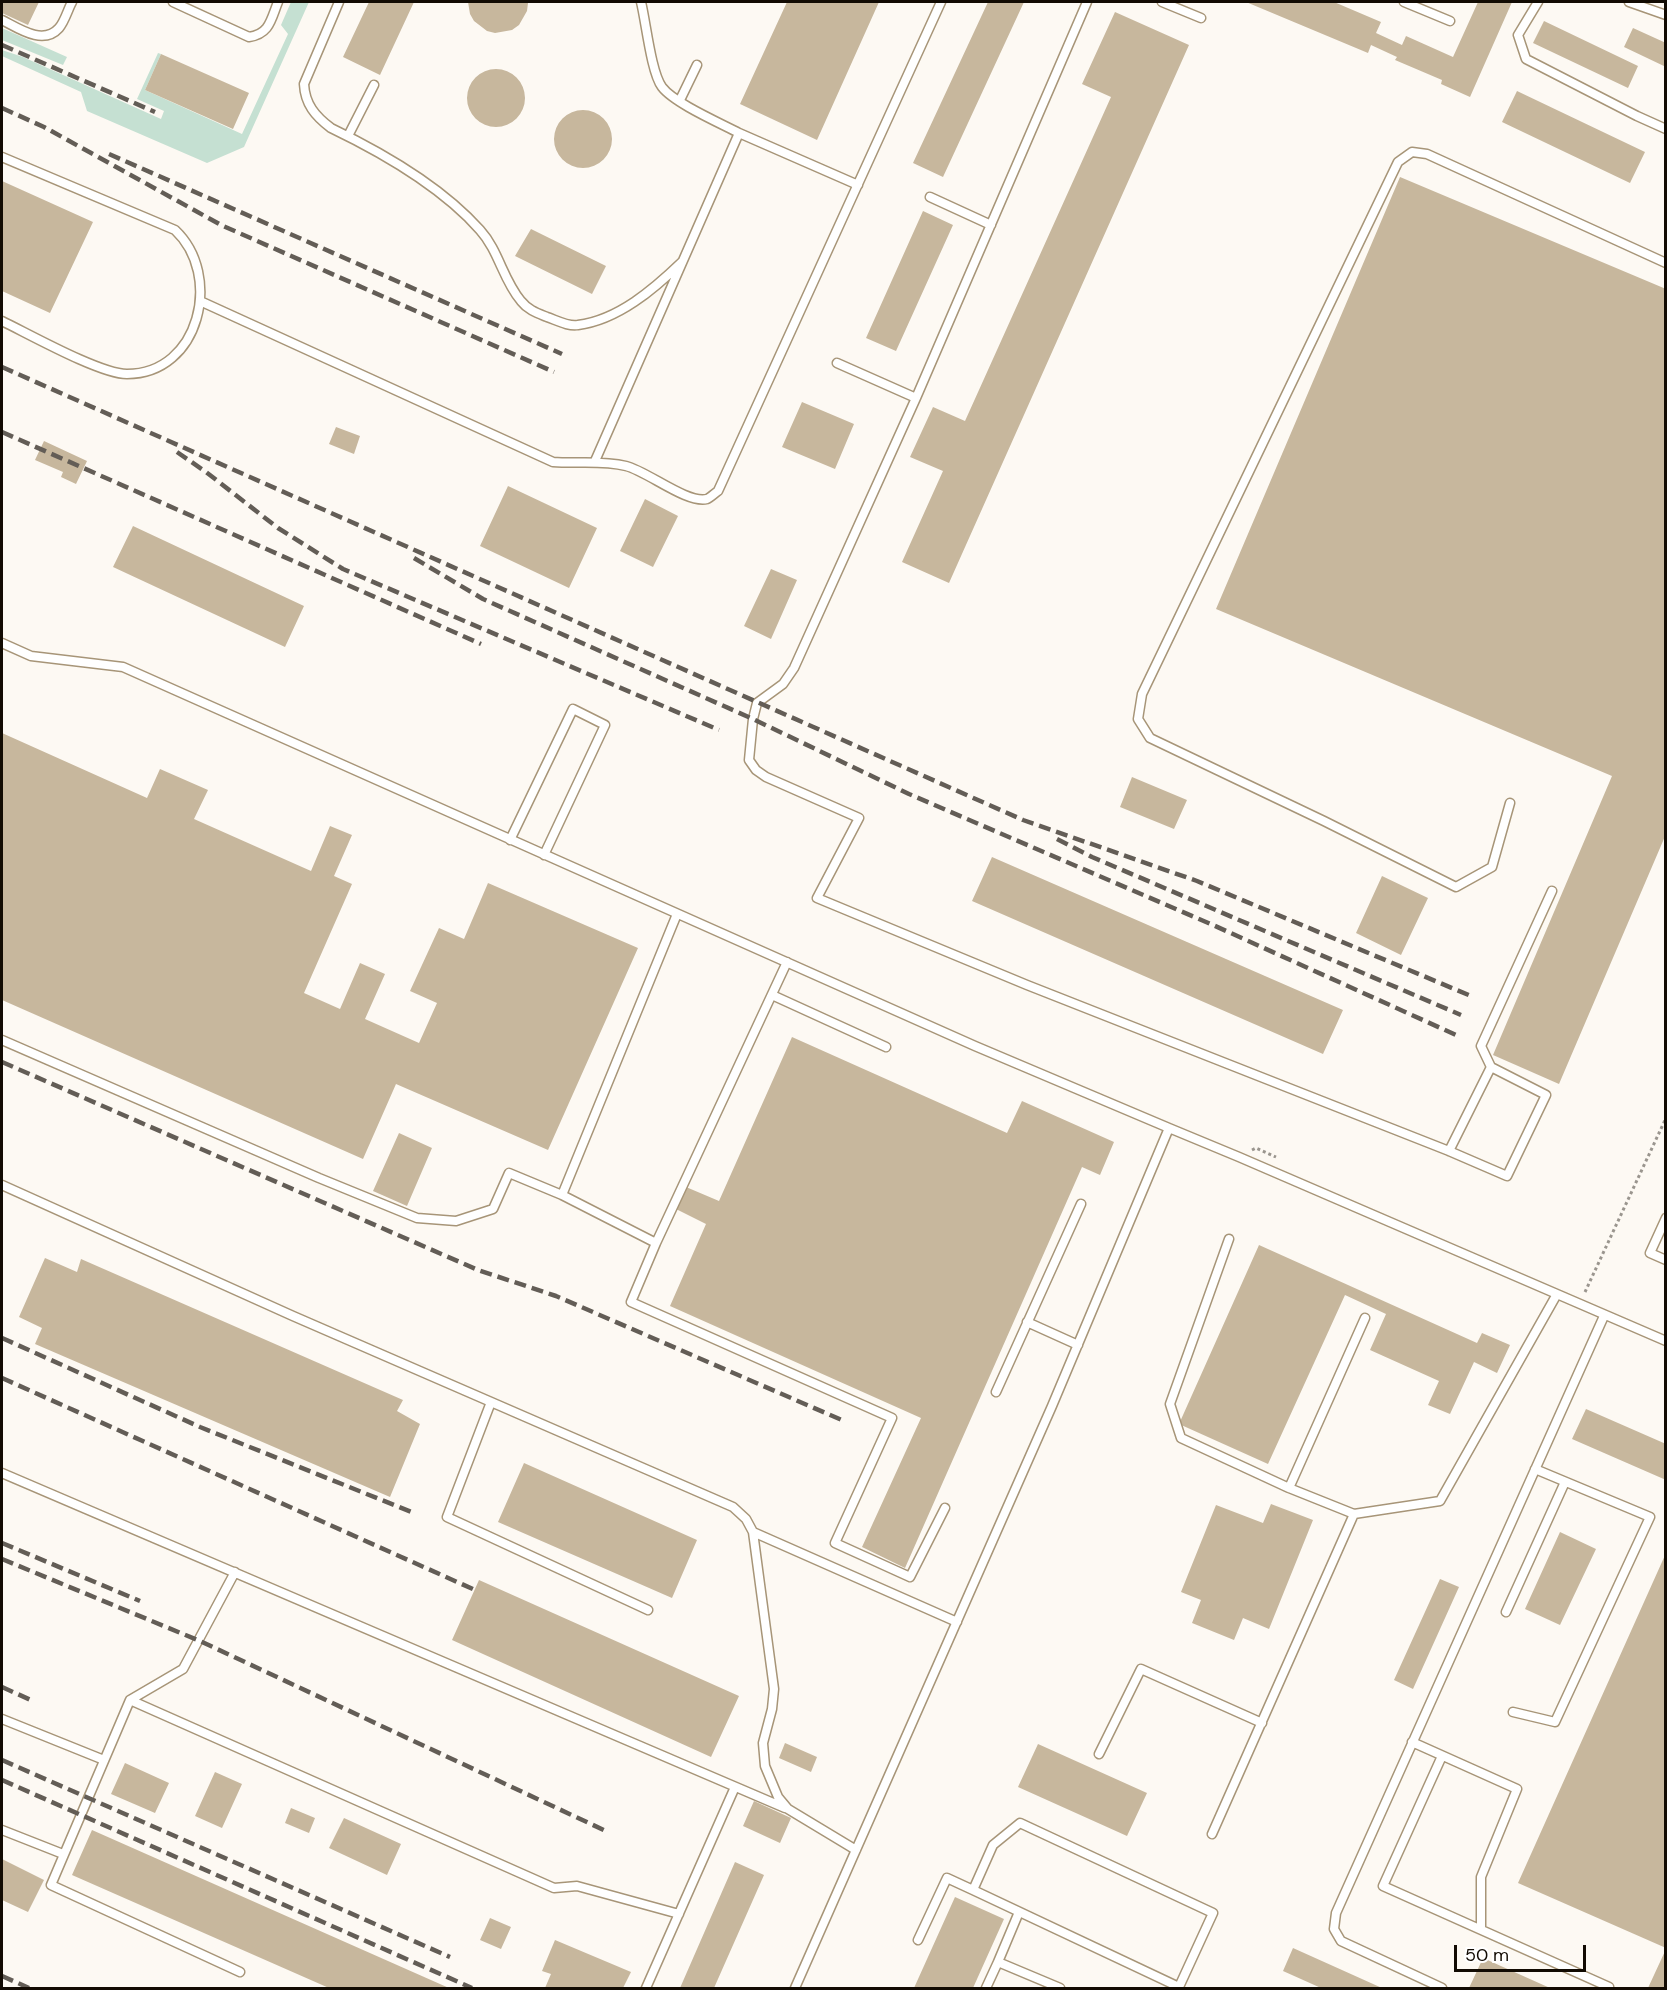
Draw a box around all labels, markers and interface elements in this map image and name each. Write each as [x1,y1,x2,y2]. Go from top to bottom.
scale bar [1457,1933,1589,1971]
text: 50 m [1465,1943,1509,1967]

